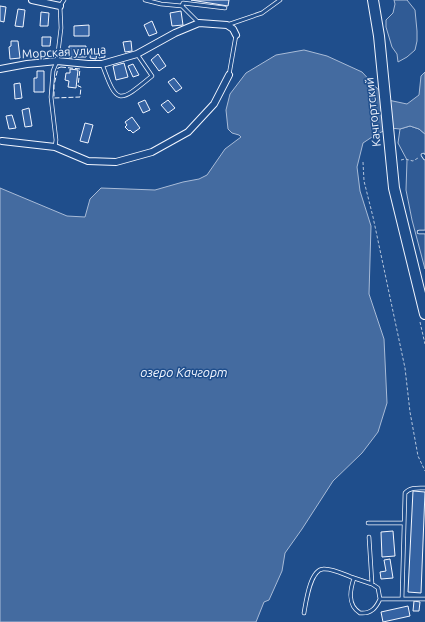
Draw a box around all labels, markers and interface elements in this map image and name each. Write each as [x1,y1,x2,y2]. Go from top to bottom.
street label: Морская улица [21,43,106,60]
street label: Качгортский [362,77,383,148]
water label: озеро Качгорт [140,365,228,379]

